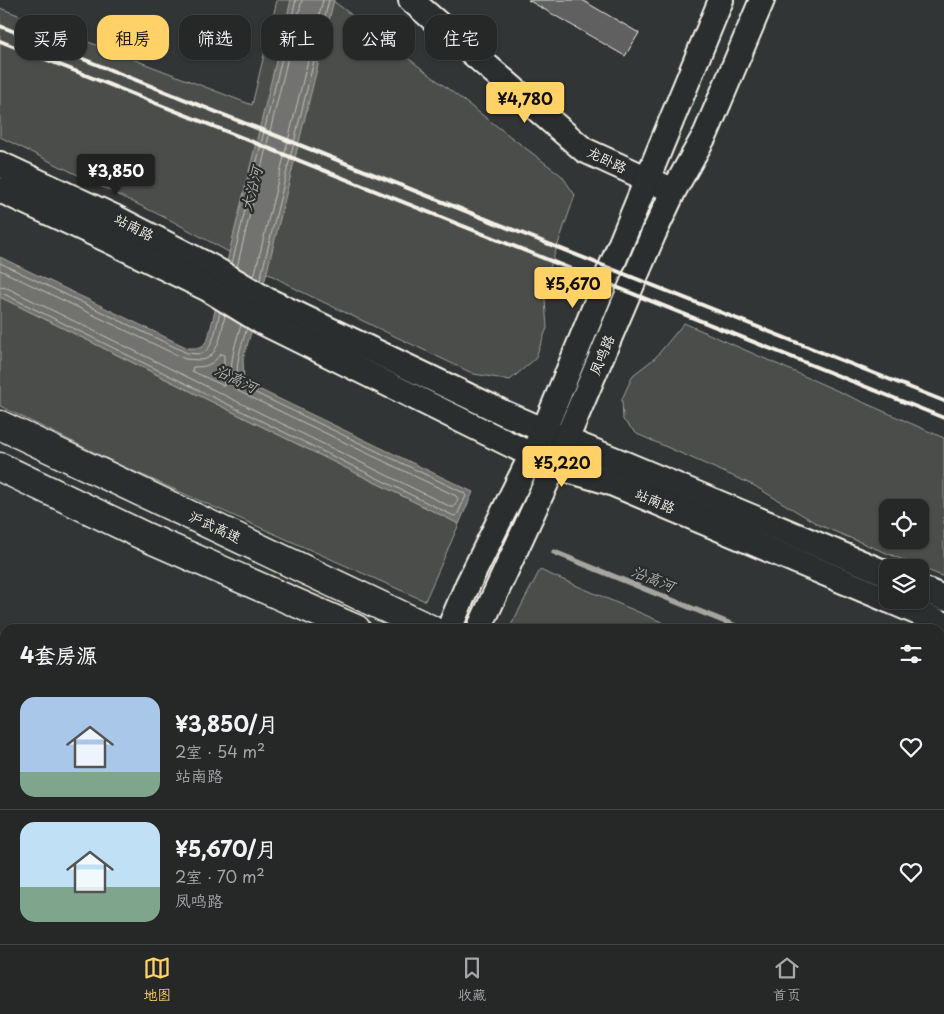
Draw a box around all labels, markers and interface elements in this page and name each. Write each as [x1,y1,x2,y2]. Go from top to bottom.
chip: 买房 [15,15,87,60]
chip: 租房 [97,15,169,60]
chip: 筛选 [179,15,251,60]
chip: 新上 [261,15,333,60]
chip: 公寓 [343,15,415,60]
chip: 住宅 [425,15,497,60]
pin: ¥4,780 [484,82,566,124]
text: ¥4,780 [497,86,553,110]
street label: 龙卧路 [584,141,631,178]
pin: ¥3,850 [75,154,157,196]
text: ¥3,850 [88,158,144,182]
water label: 大沿河 [234,161,268,213]
street label: 站南路 [111,208,158,245]
pin: ¥5,670 [532,266,614,309]
text: ¥5,670 [545,271,601,295]
street label: 凤鸣路 [584,331,619,378]
water label: 沿高河 [211,357,265,399]
pin: ¥5,220 [521,446,603,488]
text: ¥5,220 [533,450,591,474]
street label: 站南路 [632,483,679,518]
map controls [879,499,929,609]
button: locate [879,499,929,549]
street label: 沪武高速 [185,505,245,548]
water label: 沿高河 [628,559,682,598]
button: layers [879,559,929,609]
text: 4套房源 [20,638,97,670]
icon: filters [897,640,925,668]
text: ¥3,850/月 [175,707,278,739]
icon: home [60,717,120,777]
icon: heart [897,733,925,761]
text: 2室 · 54 m² [175,739,265,763]
text: 站南路 [175,763,223,787]
text: ¥5,670/月 [175,832,277,864]
icon: home [60,842,120,902]
icon: heart [897,858,925,886]
text: 2室 · 70 m² [175,864,265,888]
text: 凤鸣路 [175,888,223,912]
tab: 地图 [143,954,171,1005]
tab: 收藏 [458,954,486,1005]
tab: 首页 [773,954,801,1005]

